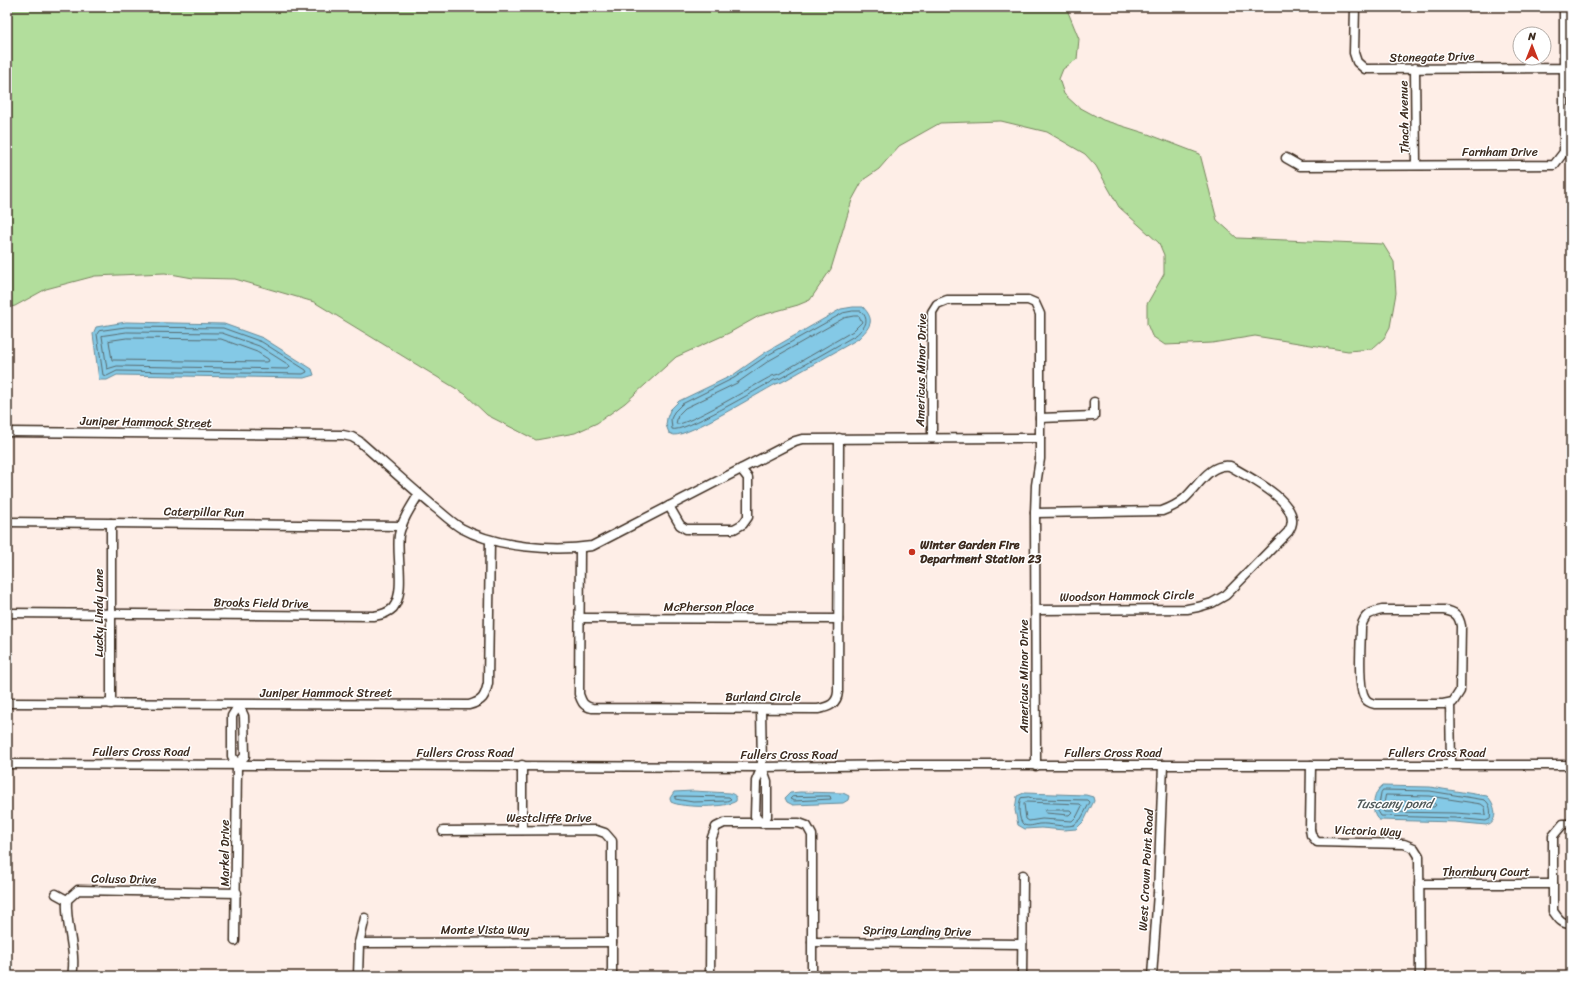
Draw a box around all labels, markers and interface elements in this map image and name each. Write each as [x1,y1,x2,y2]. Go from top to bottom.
north arrow [1512,26,1552,66]
text: N [1527,27,1536,46]
street label: Stonegate Drive [1389,45,1475,69]
street label: Thach Avenue [1392,80,1416,154]
street label: Farnham Drive [1462,141,1538,163]
street label: Americus Minor Drive [909,313,933,428]
street label: Juniper Hammock Street [79,410,212,434]
street label: Caterpillar Run [164,500,245,524]
place label: Winter Garden Fire Department Station 23 [920,534,1042,570]
marker: Winter Garden Fire Department Station 23 [907,547,917,557]
street label: Lucky Lindy Lane [88,569,110,657]
street label: Woodson Hammock Circle [1059,584,1195,608]
street label: Brooks Field Drive [213,591,309,615]
street label: McPherson Place [664,596,754,618]
street label: Americus Minor Drive [1013,619,1035,734]
street label: Juniper Hammock Street [259,682,392,704]
street label: Burland Circle [725,686,801,708]
street label: Fullers Cross Road [92,741,190,763]
street label: Fullers Cross Road [416,742,514,764]
street label: Fullers Cross Road [1064,742,1162,764]
street label: Fullers Cross Road [1388,742,1486,764]
street label: Fullers Cross Road [740,744,838,766]
water label: Tuscany pond [1356,792,1436,815]
street label: Westcliffe Drive [506,807,592,829]
street label: West Crown Point Road [1132,808,1160,932]
street label: Victoria Way [1334,819,1402,843]
street label: Markel Drive [214,820,236,886]
street label: Thornbury Court [1442,861,1530,883]
street label: Coluso Drive [91,867,157,891]
street label: Monte Vista Way [441,919,530,941]
street label: Spring Landing Drive [863,919,971,943]

